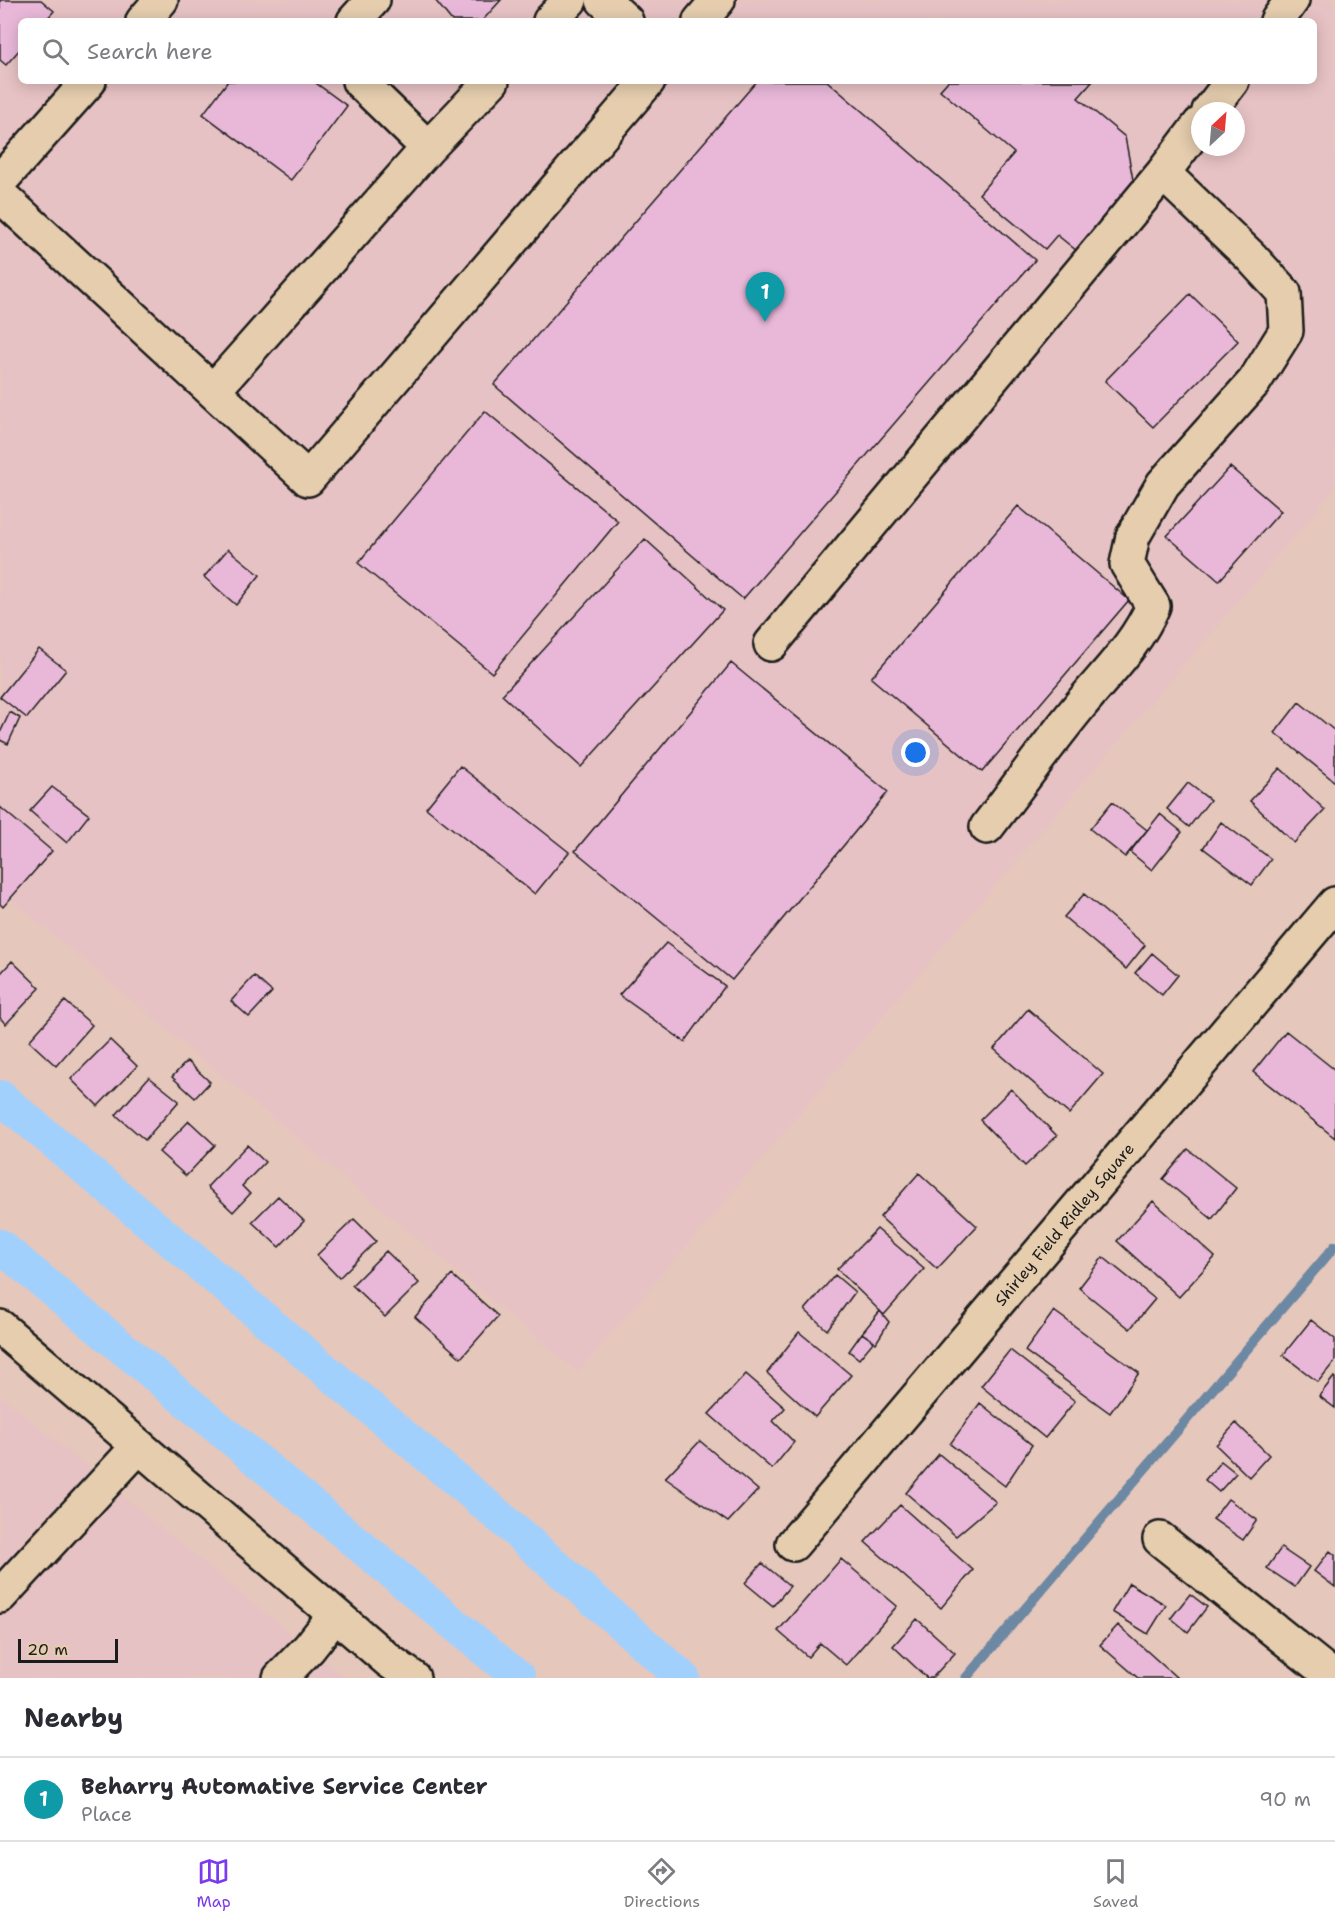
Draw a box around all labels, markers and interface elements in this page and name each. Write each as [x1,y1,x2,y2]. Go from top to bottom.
search box [18,18,1317,84]
icon: search [39,35,72,68]
text: Search here [87,37,213,66]
north arrow [1191,102,1245,156]
pin: 1 [746,272,784,322]
your location [901,738,930,767]
street label: Shirley Field Ridley Square [990,1138,1139,1310]
scale bar [18,1636,118,1664]
text: 20 m [27,1639,68,1660]
text: Nearby [24,1700,123,1735]
text: Beharry Automative Service Center [81,1772,488,1801]
text: 1 [39,1786,48,1812]
text: 90 m [1259,1786,1311,1812]
text: Place [81,1801,132,1827]
tab: Map [197,1855,231,1912]
tab: Directions [624,1855,700,1912]
tab: Saved [1093,1855,1139,1912]

